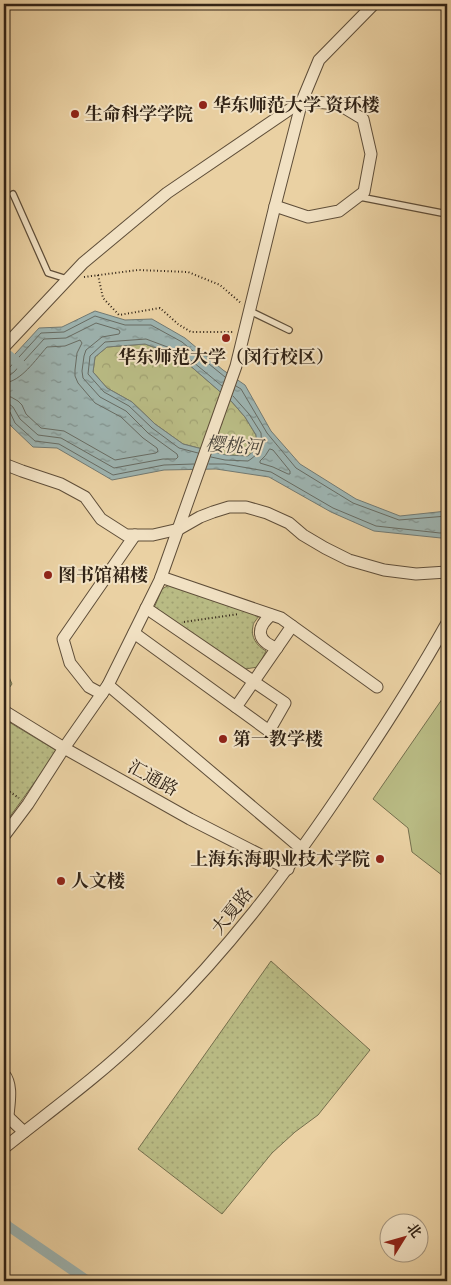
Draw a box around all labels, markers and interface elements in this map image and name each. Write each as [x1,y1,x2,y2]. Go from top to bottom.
place label: 华东师范大学 资环楼 [213,94,380,116]
marker: 华东师范大学 资环楼 [197,99,209,111]
place label: 生命科学学院 [85,103,193,125]
marker: 生命科学学院 [69,108,81,120]
marker: 华东师范大学（闵行校区） [220,332,232,344]
place label: 华东师范大学（闵行校区） [118,346,334,368]
water label: 樱桃河 [205,432,266,459]
place label: 图书馆裙楼 [58,564,148,586]
marker: 图书馆裙楼 [42,569,54,581]
place label: 第一教学楼 [233,728,323,750]
marker: 第一教学楼 [217,733,229,745]
street label: 汇通路 [124,755,182,801]
place label: 上海东海职业技术学院 [190,848,370,870]
marker: 上海东海职业技术学院 [374,853,386,865]
place label: 人文楼 [71,870,125,892]
marker: 人文楼 [55,875,67,887]
street label: 大夏路 [206,883,258,939]
north arrow [378,1212,428,1262]
text: 北 [403,1219,426,1241]

